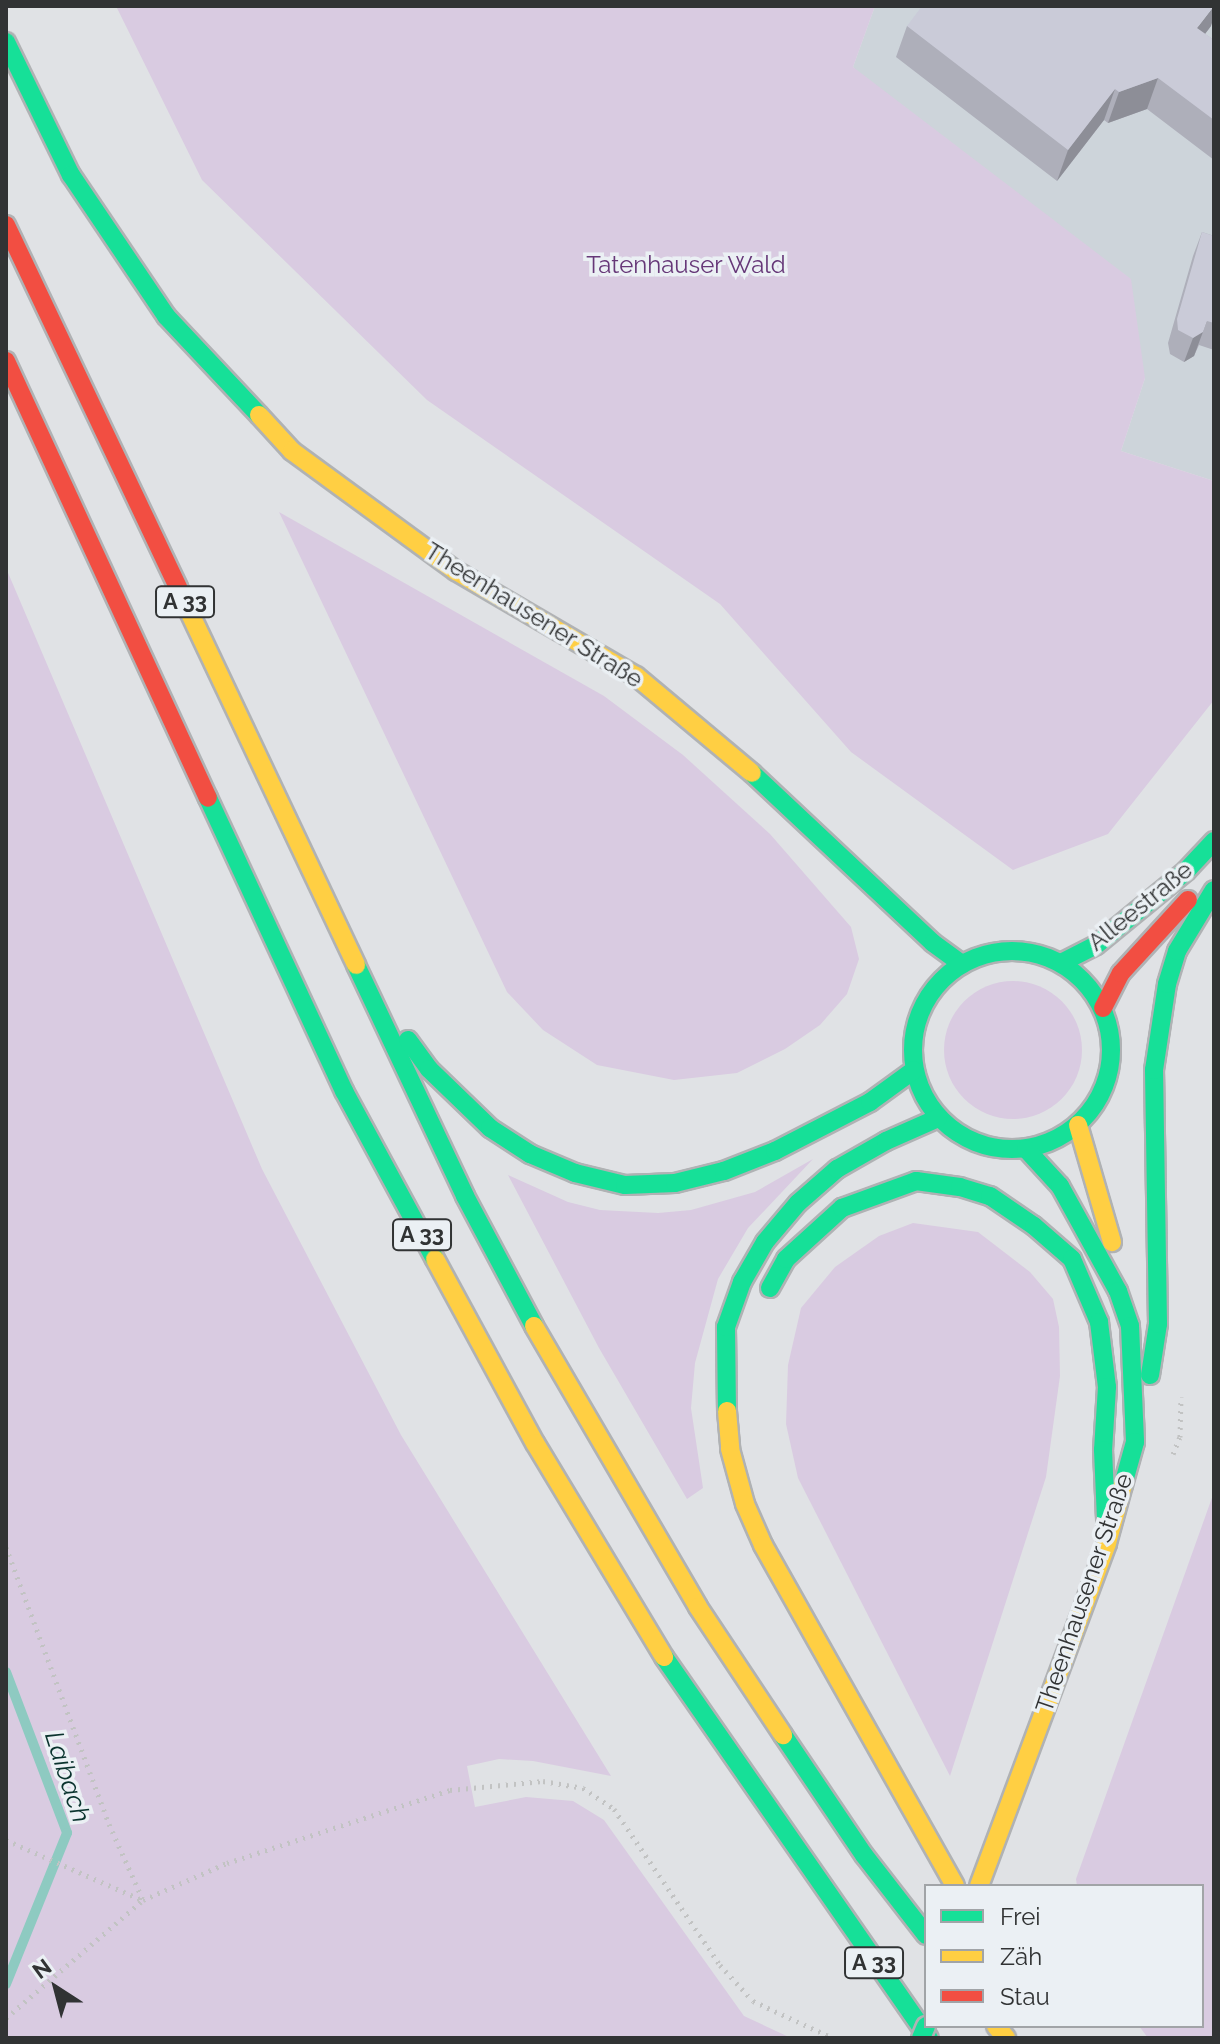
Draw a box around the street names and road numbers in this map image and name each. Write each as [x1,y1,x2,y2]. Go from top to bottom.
street label: Theenhausener Straße [420,536,648,694]
road number: A 33 [153,584,217,620]
street label: Alleestraße [1082,855,1198,957]
road number: A 33 [390,1217,454,1253]
street label: Theenhausener Straße [1029,1469,1139,1717]
road number: A 33 [842,1945,906,1981]

